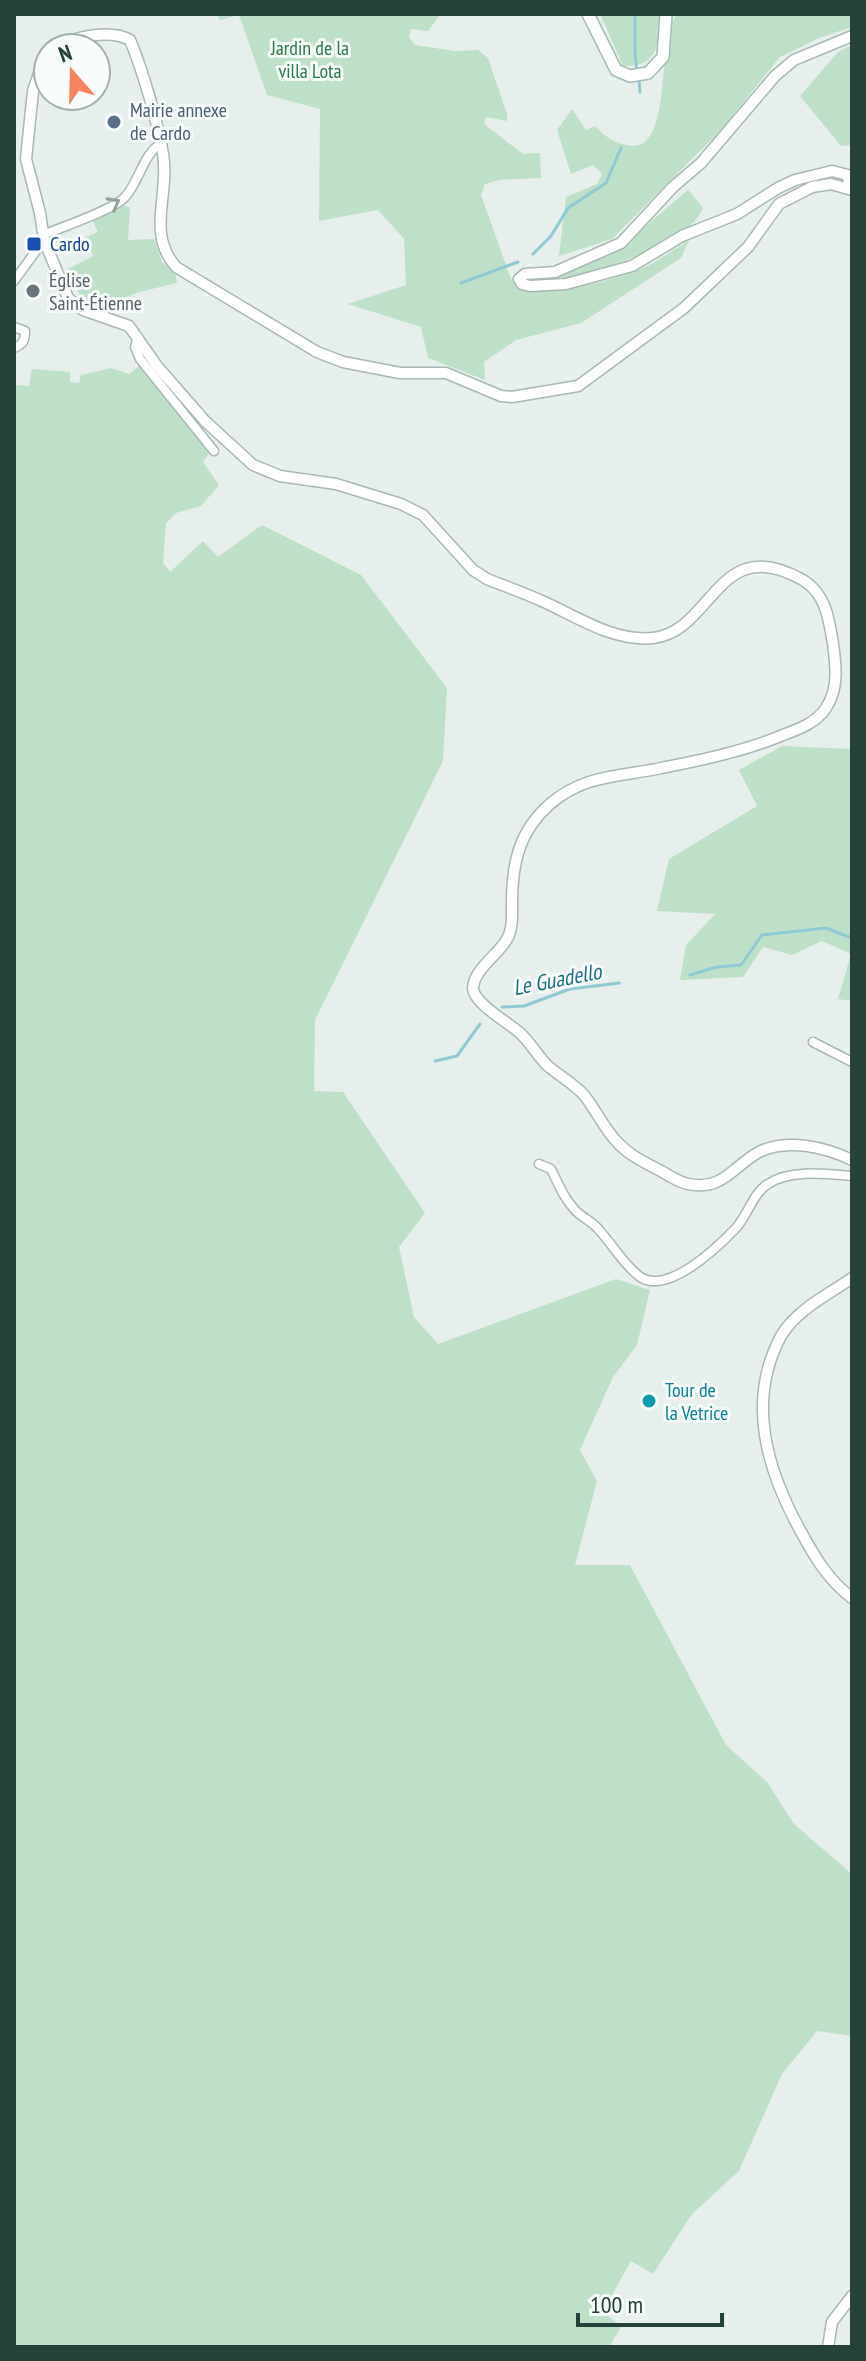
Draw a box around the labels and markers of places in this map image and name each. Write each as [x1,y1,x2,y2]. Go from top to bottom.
place label: Mairie annexe de Cardo [130,97,227,146]
marker: Mairie annexe de Cardo [105,113,123,131]
place label: Cardo [50,231,90,257]
marker: Cardo [25,235,43,253]
place label: Église Saint-Étienne [49,267,142,316]
marker: Église Saint-Étienne [24,282,42,300]
place label: Tour de la Vetrice [665,1377,728,1426]
marker: Tour de la Vetrice [640,1392,658,1410]

